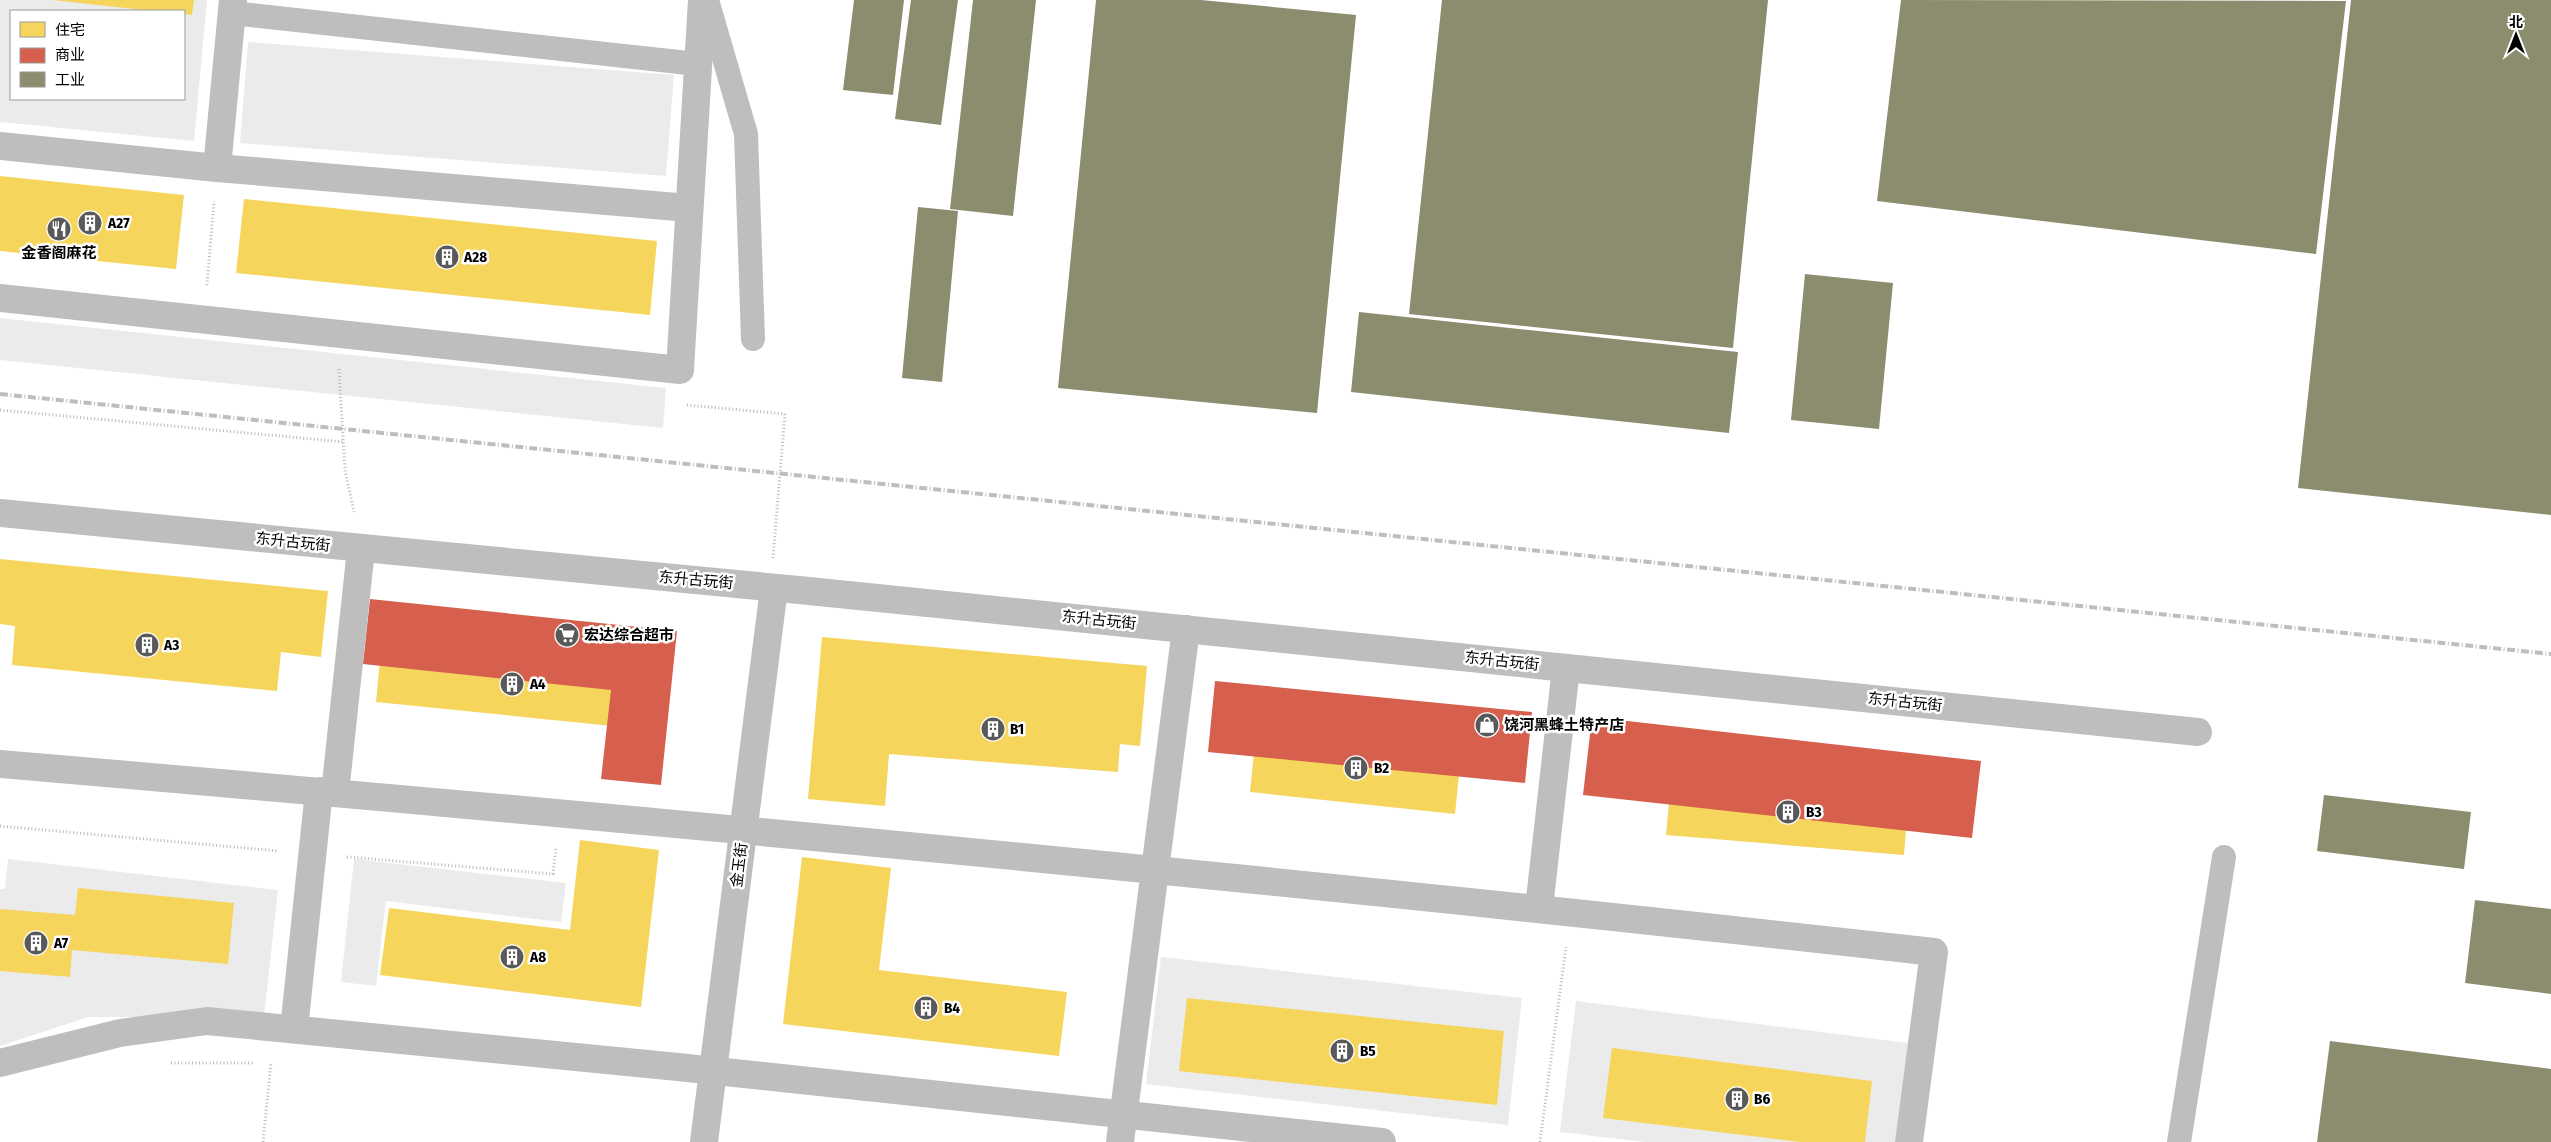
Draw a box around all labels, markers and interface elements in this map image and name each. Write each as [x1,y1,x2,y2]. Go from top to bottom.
legend [10,10,185,100]
north arrow [2491,10,2541,60]
text: 北 [2509,14,2523,31]
text: 住宅 [55,21,85,39]
text: 商业 [55,46,85,64]
text: 工业 [55,71,85,89]
building icon: A27 [77,210,103,236]
place label: A27 [107,214,130,232]
restaurant icon: 金香阁麻花 [46,216,72,242]
place label: 金香阁麻花 [21,244,97,262]
building icon: A28 [434,244,460,270]
place label: A28 [463,248,487,266]
street label: 东升古玩街 [255,529,331,555]
street label: 东升古玩街 [658,568,734,592]
street label: 东升古玩街 [1061,607,1137,633]
supermarket icon: 宏达综合超市 [554,622,580,648]
place label: 宏达综合超市 [584,626,674,644]
building icon: A3 [134,632,160,658]
place label: A3 [163,636,179,654]
street label: 东升古玩街 [1464,648,1540,674]
building icon: A4 [499,671,525,697]
place label: A4 [529,675,546,693]
street label: 东升古玩街 [1867,689,1943,715]
shop icon: 饶河黑蜂土特产店 [1474,712,1500,738]
building icon: B1 [980,716,1006,742]
place label: 饶河黑蜂土特产店 [1504,716,1624,734]
place label: B1 [1010,720,1024,738]
building icon: B2 [1343,755,1369,781]
place label: B2 [1374,759,1389,777]
building icon: B3 [1775,799,1801,825]
place label: B3 [1806,803,1821,821]
street label: 金玉街 [727,842,751,888]
building icon: A7 [23,930,49,956]
place label: A7 [53,934,69,952]
building icon: A8 [499,944,525,970]
place label: A8 [529,948,546,966]
building icon: B4 [913,995,939,1021]
place label: B4 [944,999,960,1017]
building icon: B5 [1329,1038,1355,1064]
place label: B5 [1360,1042,1376,1060]
building icon: B6 [1724,1086,1750,1112]
place label: B6 [1754,1090,1770,1108]

